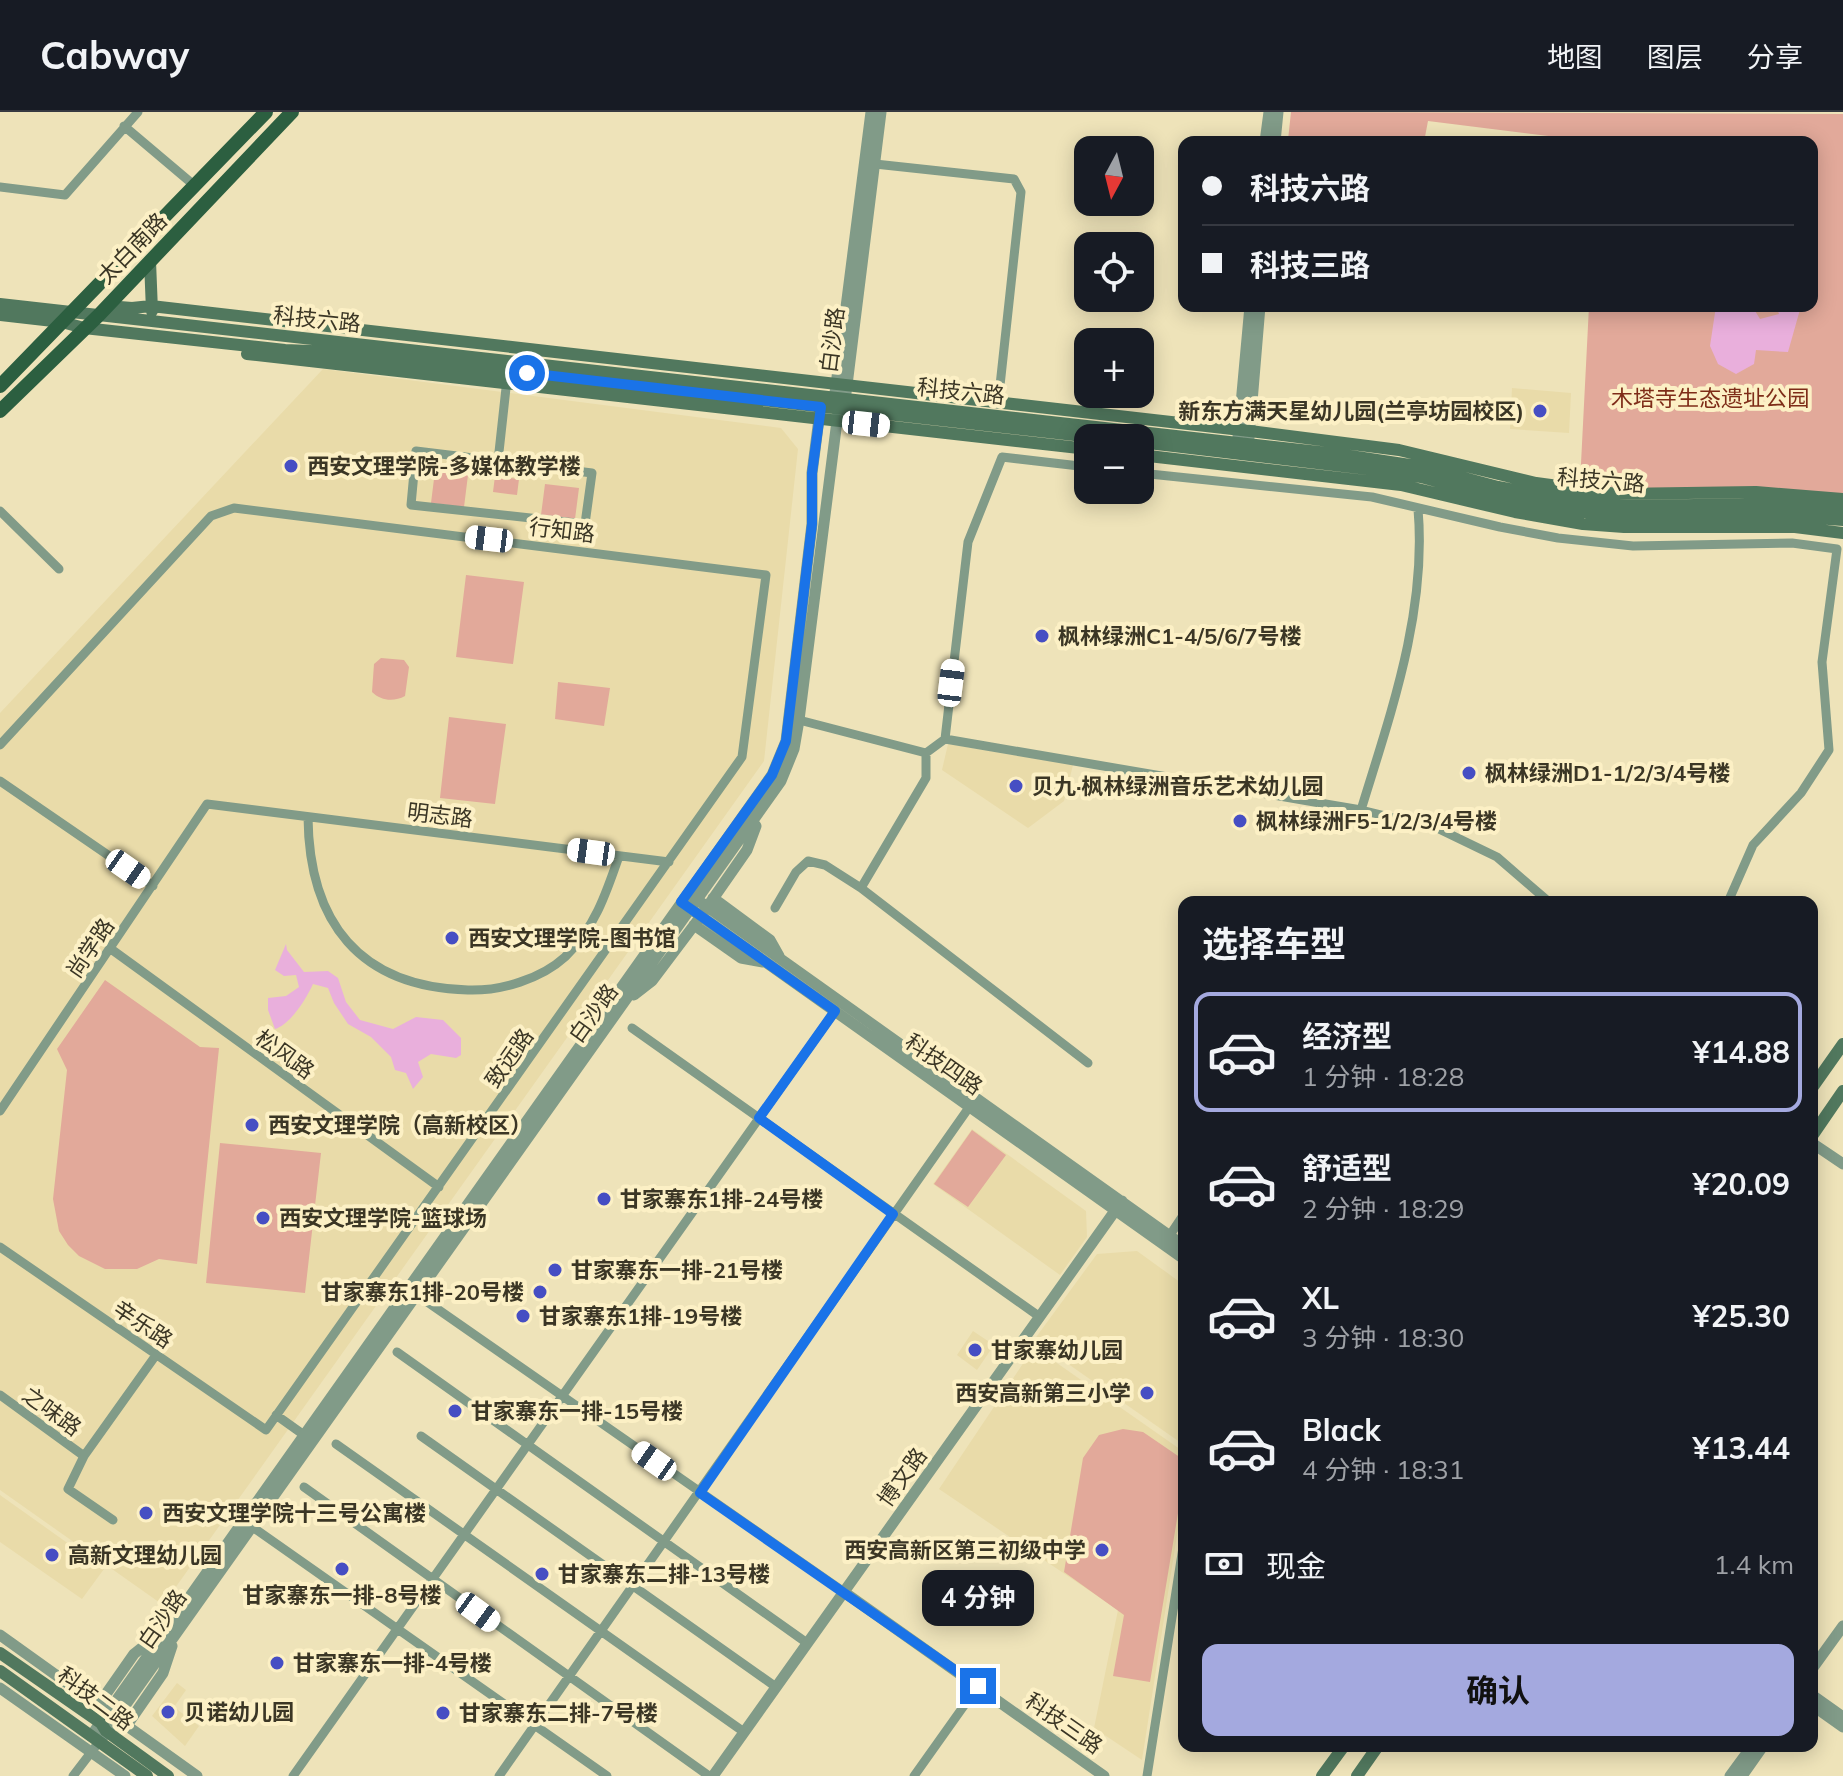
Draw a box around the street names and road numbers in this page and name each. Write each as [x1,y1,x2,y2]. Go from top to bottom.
street label: 太白南路 [91,207,173,289]
street label: 科技六路 [272,300,362,338]
street label: 白沙路 [814,306,850,374]
street label: 科技六路 [916,372,1006,410]
street label: 科技六路 [1556,462,1646,498]
street label: 行知路 [528,512,596,548]
street label: 明志路 [406,797,474,833]
street label: 尚学路 [60,913,120,983]
street label: 白沙路 [562,978,624,1048]
street label: 松风路 [250,1023,320,1085]
street label: 致远路 [479,1023,539,1093]
street label: 科技四路 [900,1027,988,1101]
street label: 辛乐路 [108,1294,178,1354]
street label: 之味路 [17,1380,87,1442]
street label: 博文路 [871,1442,933,1512]
street label: 白沙路 [132,1584,192,1654]
street label: 科技二路 [52,1660,140,1736]
street label: 科技三路 [1020,1686,1108,1760]

